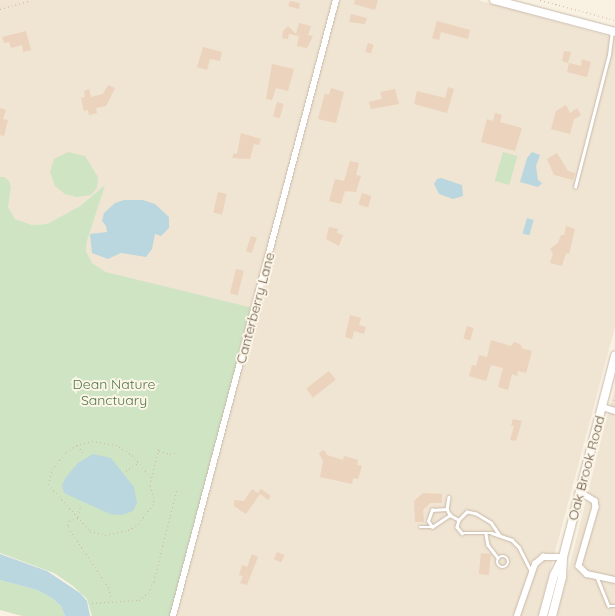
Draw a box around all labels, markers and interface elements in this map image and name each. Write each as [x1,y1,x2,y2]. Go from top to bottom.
street label: Canterberry Lane [232,250,278,366]
park label: Dean Nature Sanctuary [73,376,155,408]
street label: Oak Brook Road [564,414,608,522]

